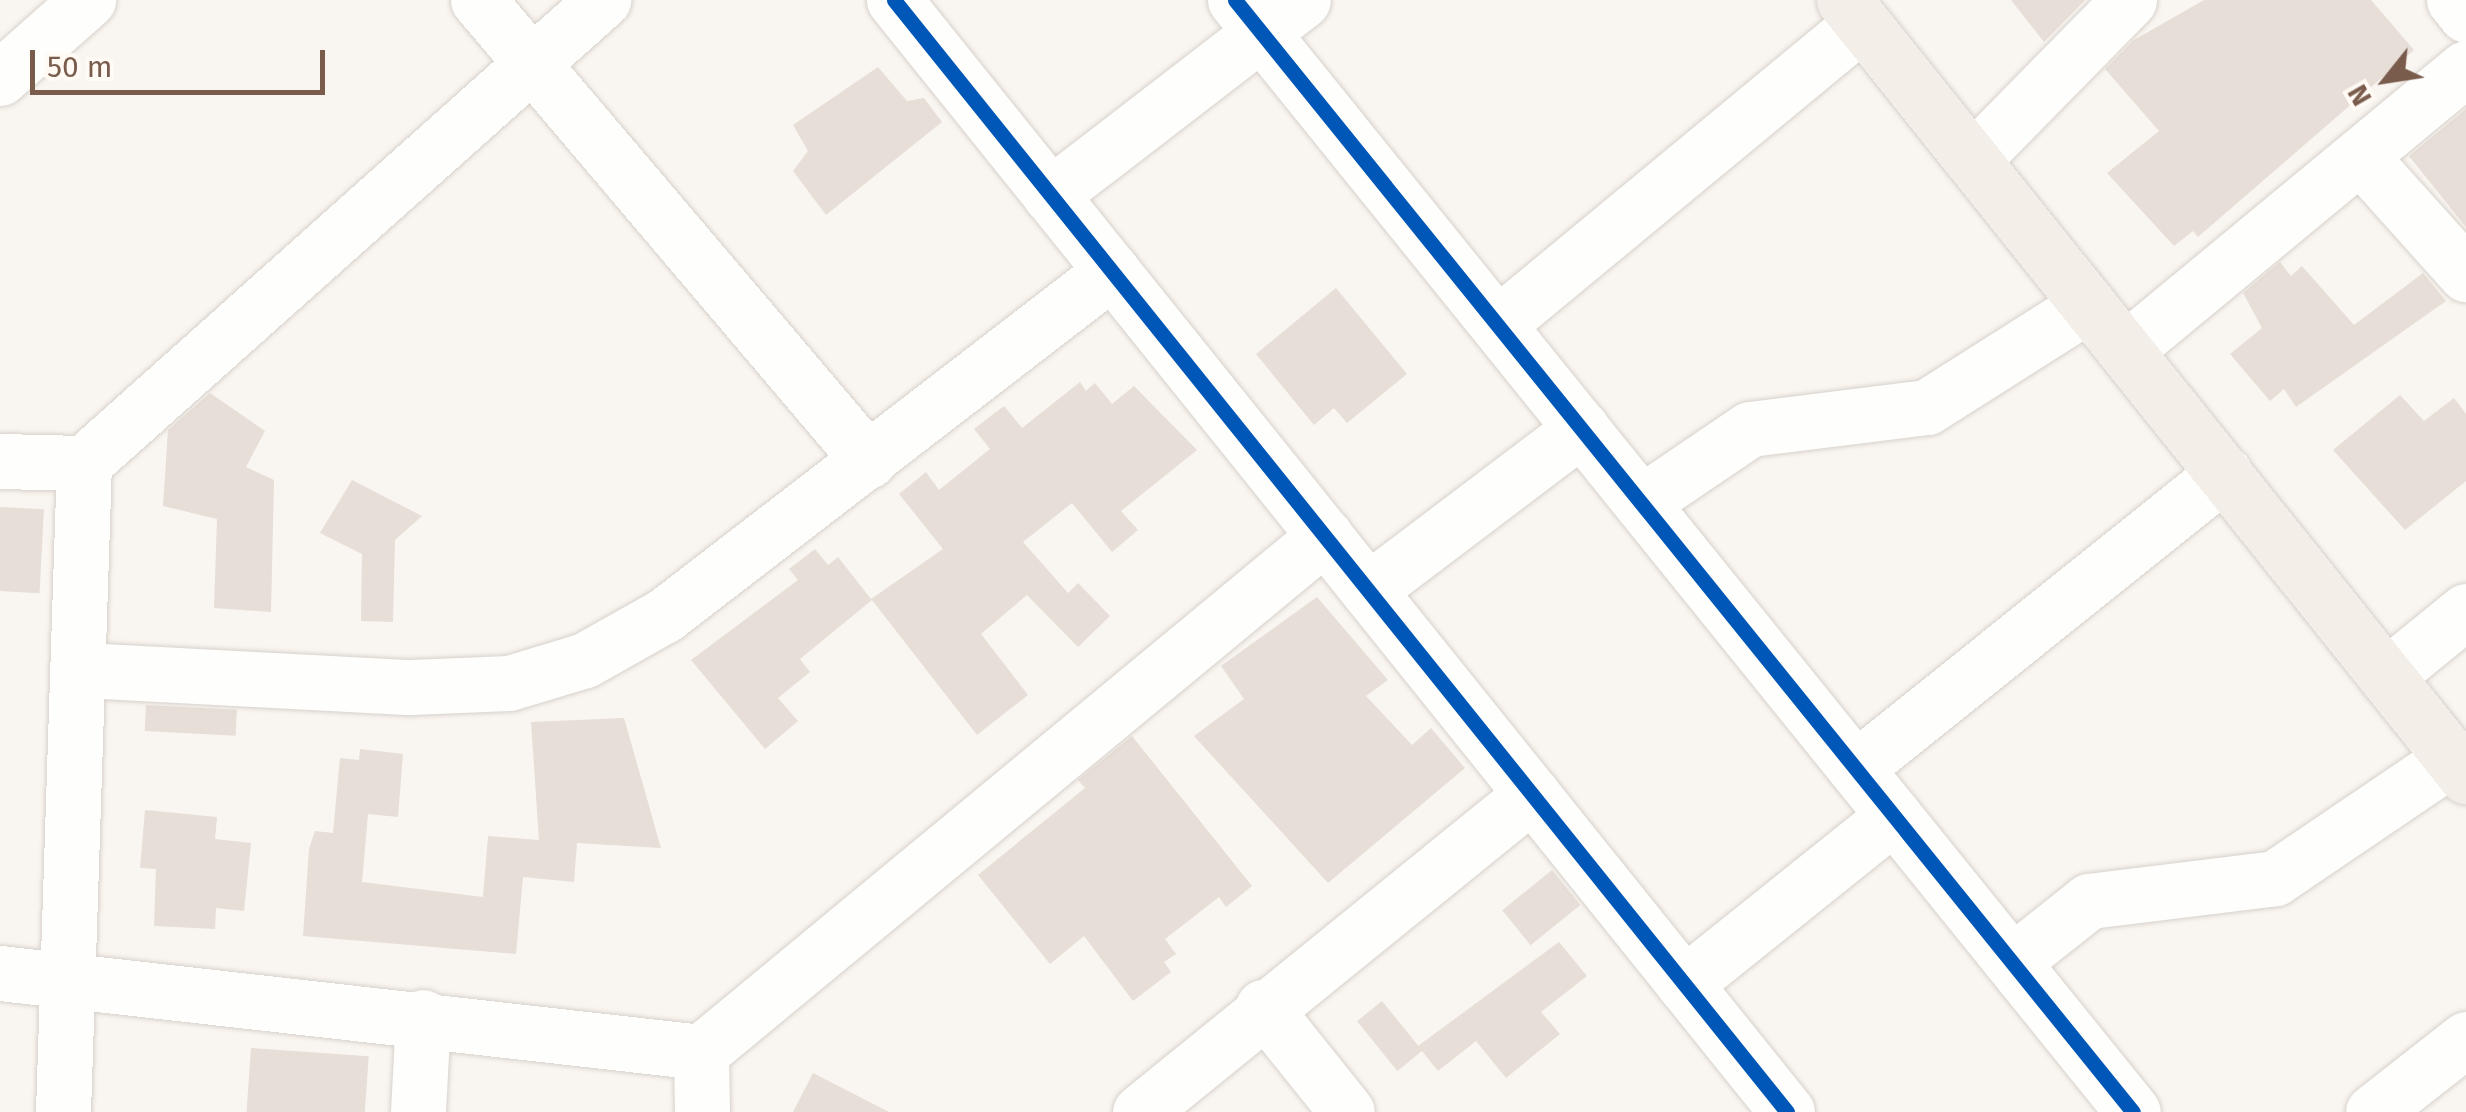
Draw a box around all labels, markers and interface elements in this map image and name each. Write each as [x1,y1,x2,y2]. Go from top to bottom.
scale bar [35,30,330,92]
north arrow [2336,30,2436,130]
text: 50 m [47,49,112,85]
text: N [2341,79,2379,112]

